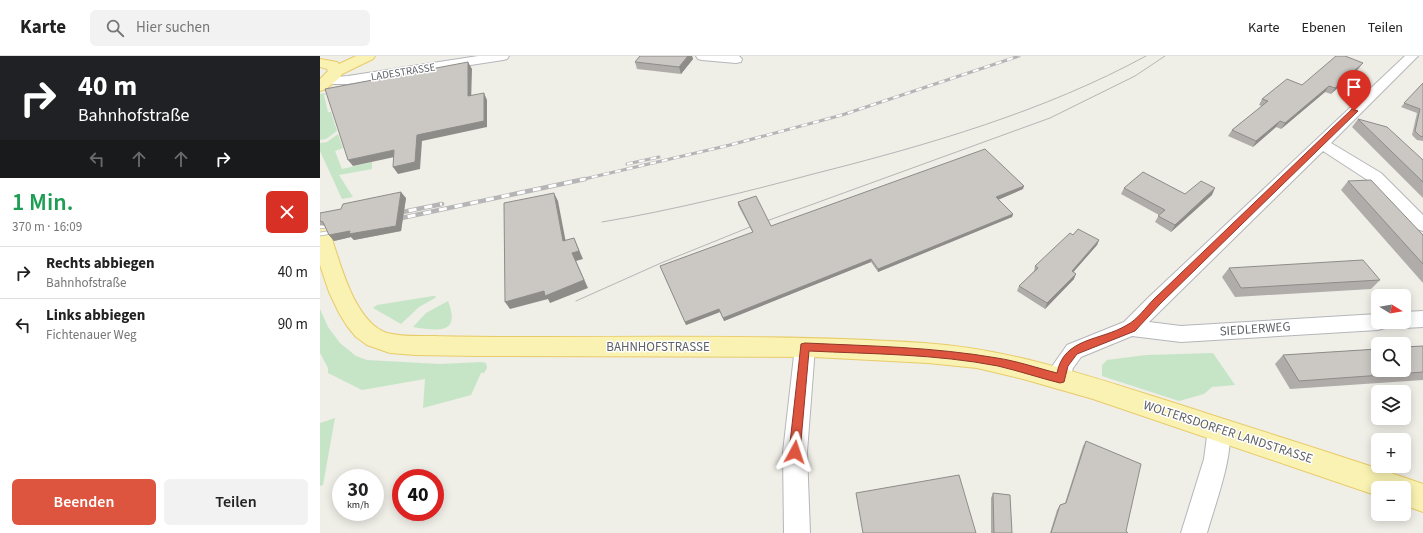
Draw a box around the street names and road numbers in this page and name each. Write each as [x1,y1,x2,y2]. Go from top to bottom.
street label: LADESTRASSE [370,59,436,84]
street label: SIEDLERWEG [1219,318,1291,340]
street label: BAHNHOFSTRASSE [606,338,710,356]
street label: WOLTERSDORFER LANDSTRASSE [1141,396,1315,468]

